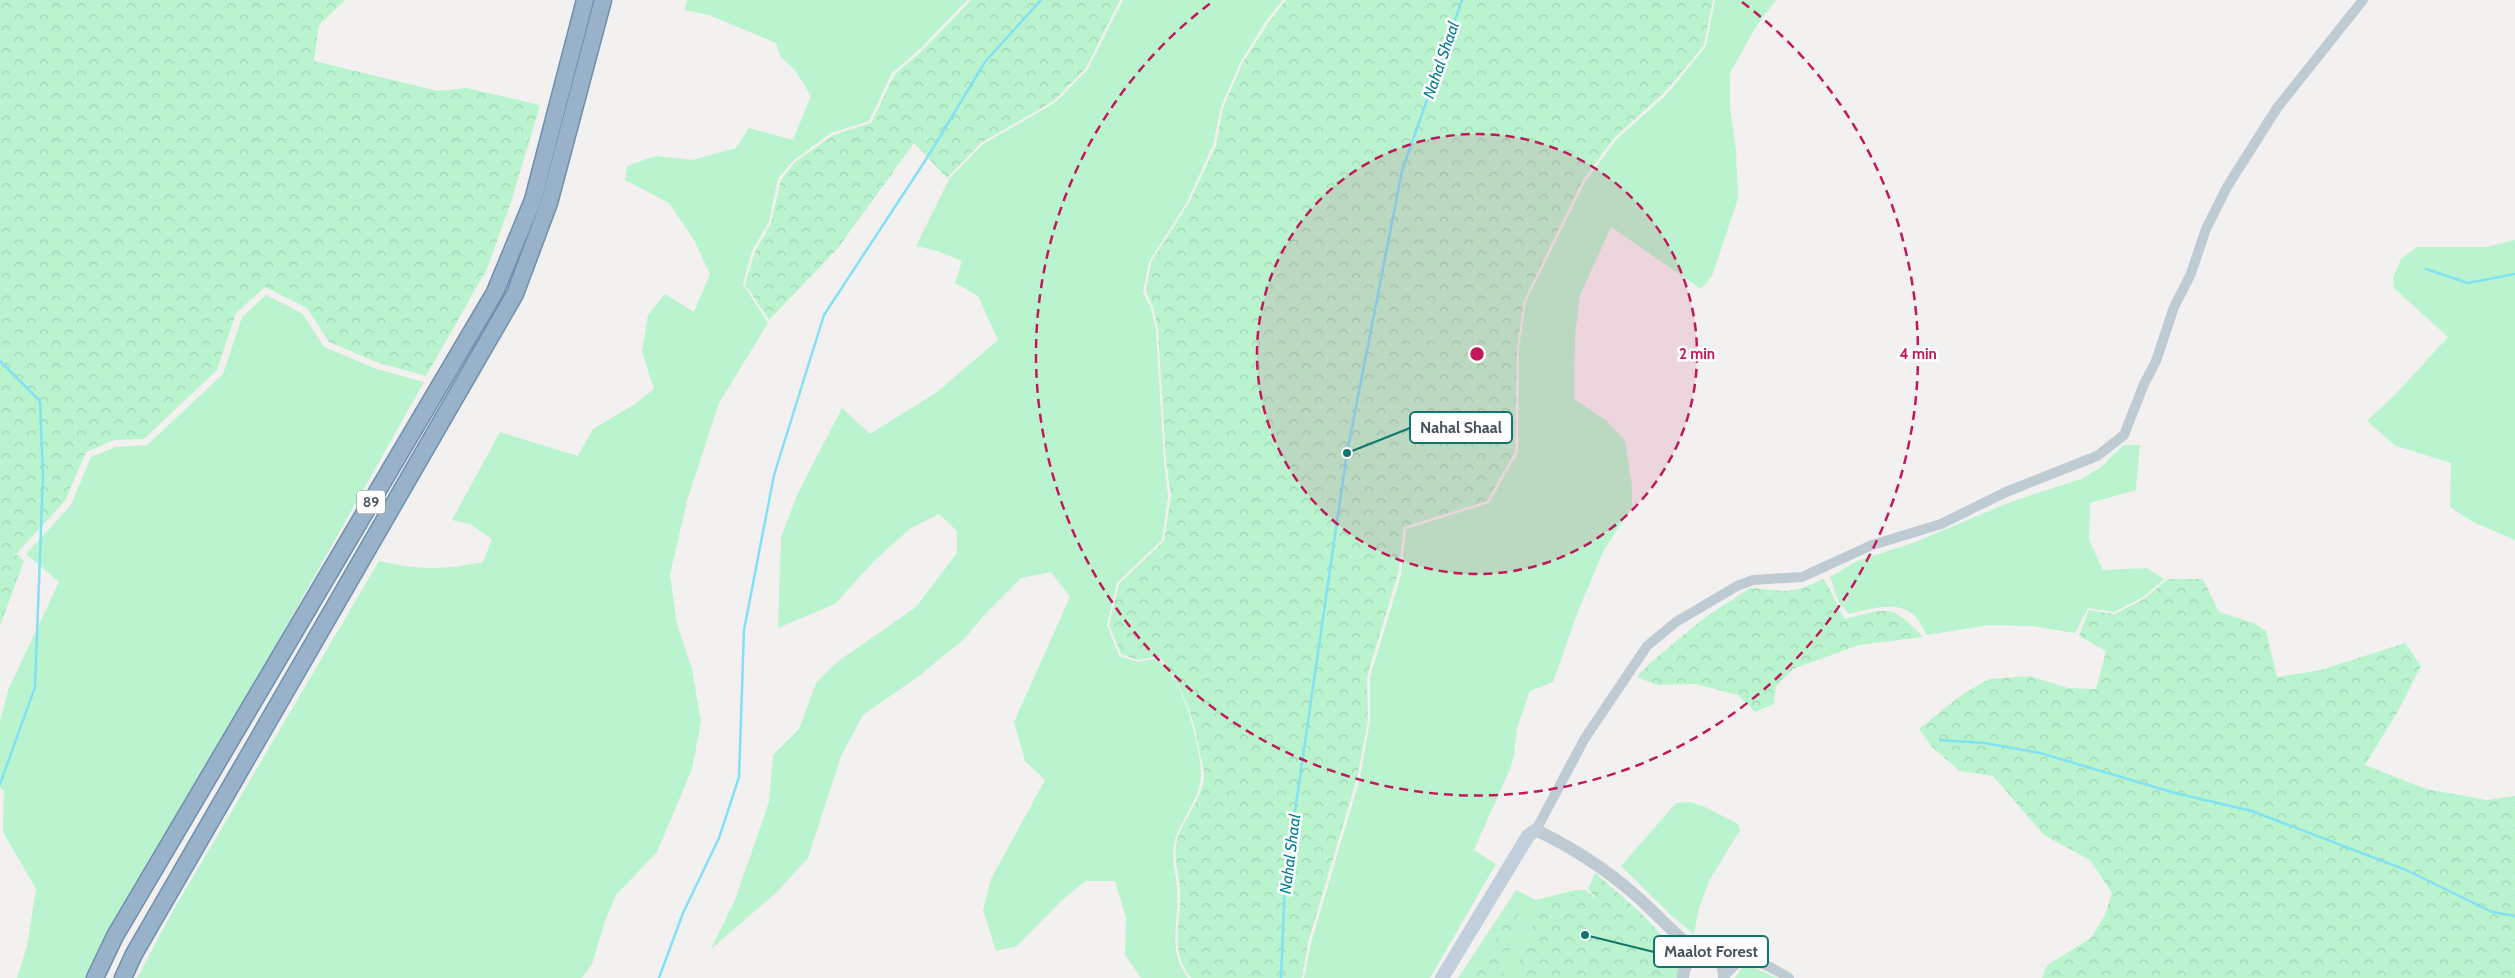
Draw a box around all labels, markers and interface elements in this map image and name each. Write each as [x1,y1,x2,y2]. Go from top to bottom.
water label: Nahal Shaal [1419,19,1463,101]
centre of rings [1468,345,1486,363]
text: 2 min [1679,345,1715,363]
text: 4 min [1899,345,1937,363]
callout: Nahal Shaal [1410,412,1512,443]
text: Nahal Shaal [1420,418,1502,437]
road number: 89 [357,491,385,514]
water label: Nahal Shaal [1276,813,1304,895]
callout: Maalot Forest [1654,936,1768,967]
text: Maalot Forest [1664,942,1759,961]

